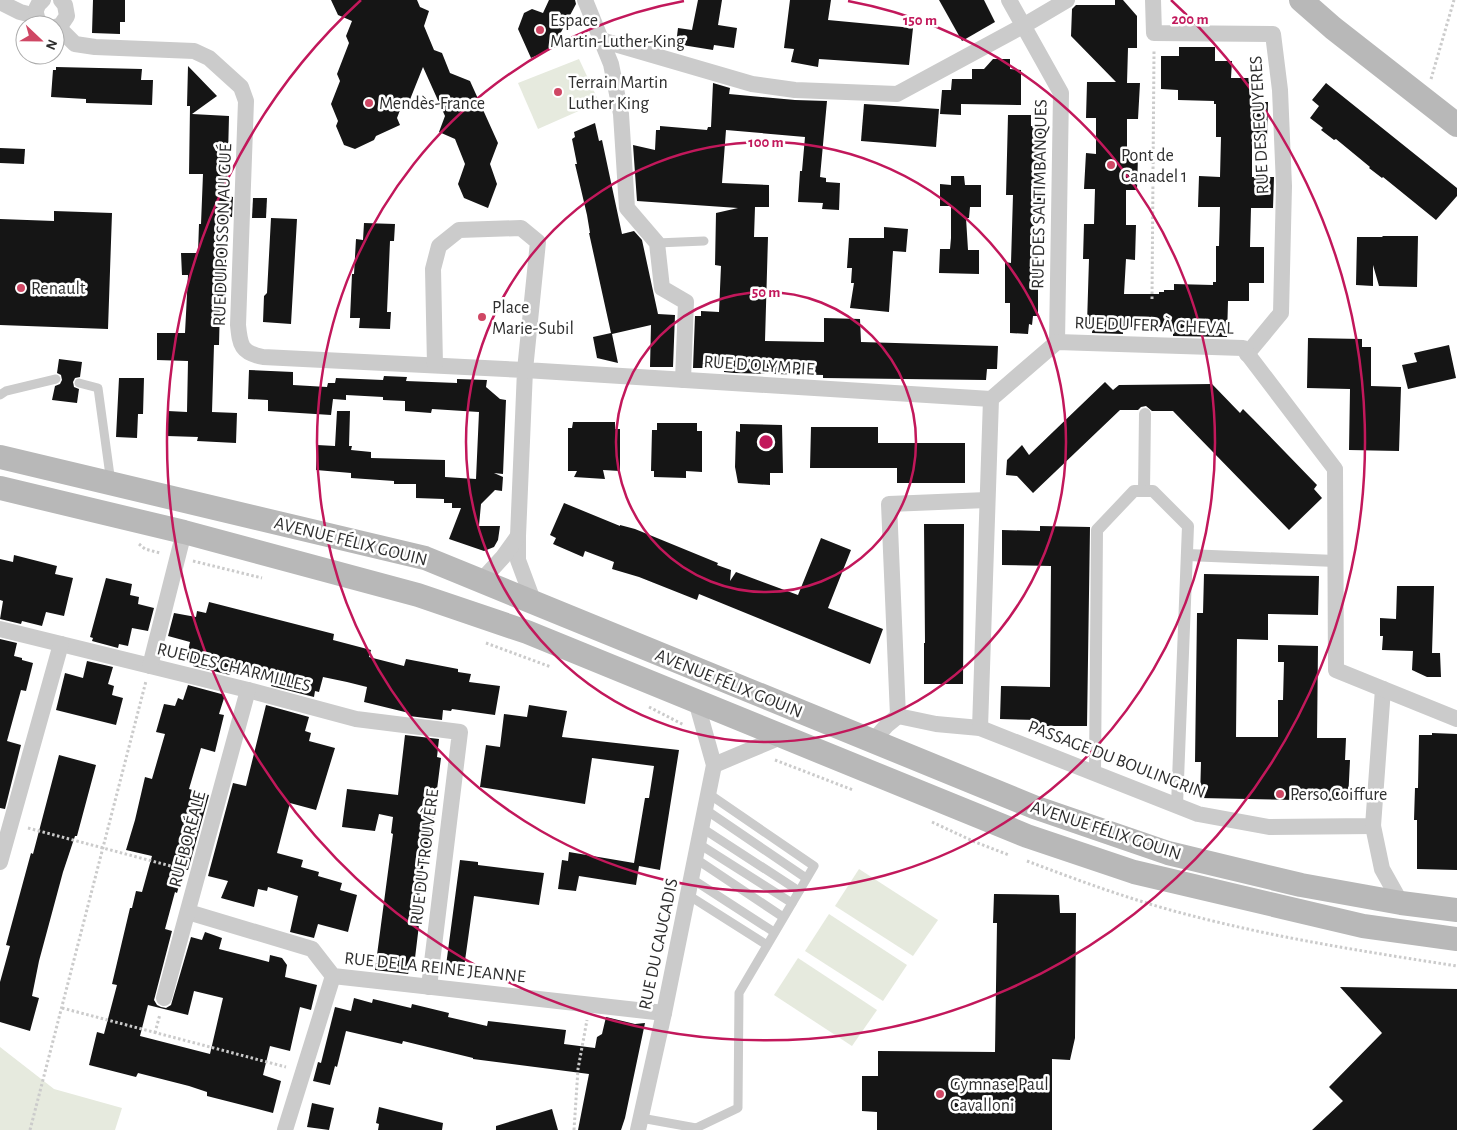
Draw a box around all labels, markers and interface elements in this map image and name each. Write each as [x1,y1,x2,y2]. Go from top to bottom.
place label: Espace Martin-Luther-King [550,12,685,51]
text: 200 m [1171,12,1209,27]
text: 150 m [903,13,937,28]
north arrow [15,15,65,65]
marker: Espace Martin-Luther-King [534,24,546,36]
text: N [43,37,59,52]
street label: RUE DES ECUYERES [1247,55,1273,195]
place label: Terrain Martin Luther King [568,74,668,113]
marker: Terrain Martin Luther King [552,86,564,98]
place label: Mendès-France [379,95,485,113]
marker: Mendès-France [363,97,375,109]
street label: RUE DES SALTIMBANQUES [1029,99,1051,289]
text: 100 m [748,135,784,150]
street label: RUE DU POISSON AU GUÉ [208,143,235,327]
place label: Pont de Canadel 1 [1121,147,1187,186]
marker: Pont de Canadel 1 [1105,159,1117,171]
place label: Renault [31,280,86,298]
marker: Renault [15,282,27,294]
text: 50 m [752,285,780,300]
place label: Place Marie-Subil [492,299,574,338]
marker: Place Marie-Subil [476,311,488,323]
street label: RUE DU FER À CHEVAL [1074,311,1234,338]
street label: RUE D'OLYMPIE [703,353,815,379]
centre of rings [757,433,775,451]
street label: AVENUE FÉLIX GOUIN [272,511,430,570]
street label: RUE DES CHARMILLES [155,640,312,696]
street label: AVENUE FÉLIX GOUIN [652,643,806,722]
street label: PASSAGE DU BOULINGRIN [1025,718,1208,802]
place label: Perso Coiffure [1290,786,1387,804]
street label: RUE DU TROUVÈRE [405,787,442,926]
street label: RUE BORÉALE [164,788,210,889]
marker: Perso Coiffure [1274,788,1286,800]
street label: AVENUE FÉLIX GOUIN [1028,795,1184,864]
street label: RUE DU CAUCADIS [636,877,682,1012]
street label: RUE DE LA REINE JEANNE [343,950,527,986]
place label: Gymnase Paul Cavalloni [950,1076,1049,1115]
marker: Gymnase Paul Cavalloni [934,1088,946,1100]

